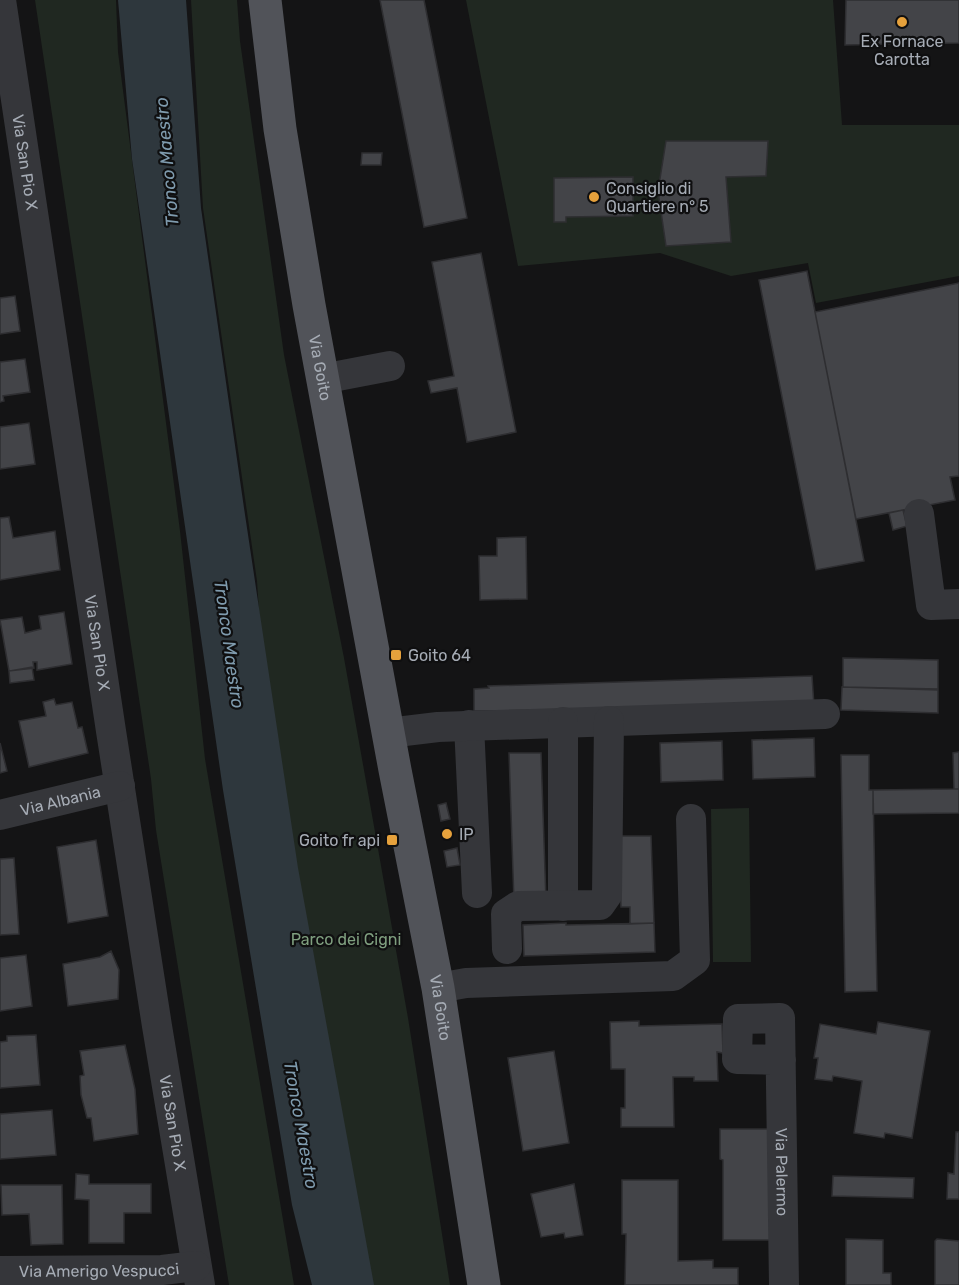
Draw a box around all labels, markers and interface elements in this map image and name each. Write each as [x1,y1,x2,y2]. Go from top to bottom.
marker: Ex Fornace Carotta [895,15,909,29]
place label: Ex Fornace Carotta [861,32,944,69]
water label: Tronco Maestro [150,96,184,228]
street label: Via San Pio X [9,113,42,212]
place label: Consiglio di Quartiere n° 5 [606,179,709,216]
marker: Consiglio di Quartiere n° 5 [587,190,601,204]
street label: Via Goito [305,333,336,402]
water label: Tronco Maestro [209,578,249,710]
street label: Via San Pio X [81,593,114,692]
place label: Goito 64 [408,646,471,665]
marker: Goito 64 [389,648,403,662]
street label: Via Albania [18,782,102,819]
place label: IP [459,825,474,844]
marker: IP [440,827,454,841]
place label: Goito fr api [299,831,380,850]
marker: Goito fr api [385,833,399,847]
park label: Parco dei Cigni [291,930,401,949]
street label: Via Goito [426,973,455,1042]
water label: Tronco Maestro [279,1059,323,1191]
street label: Via San Pio X [156,1074,190,1172]
street label: Via Palermo [772,1128,792,1216]
street label: Via Amerigo Vespucci [19,1259,180,1280]

